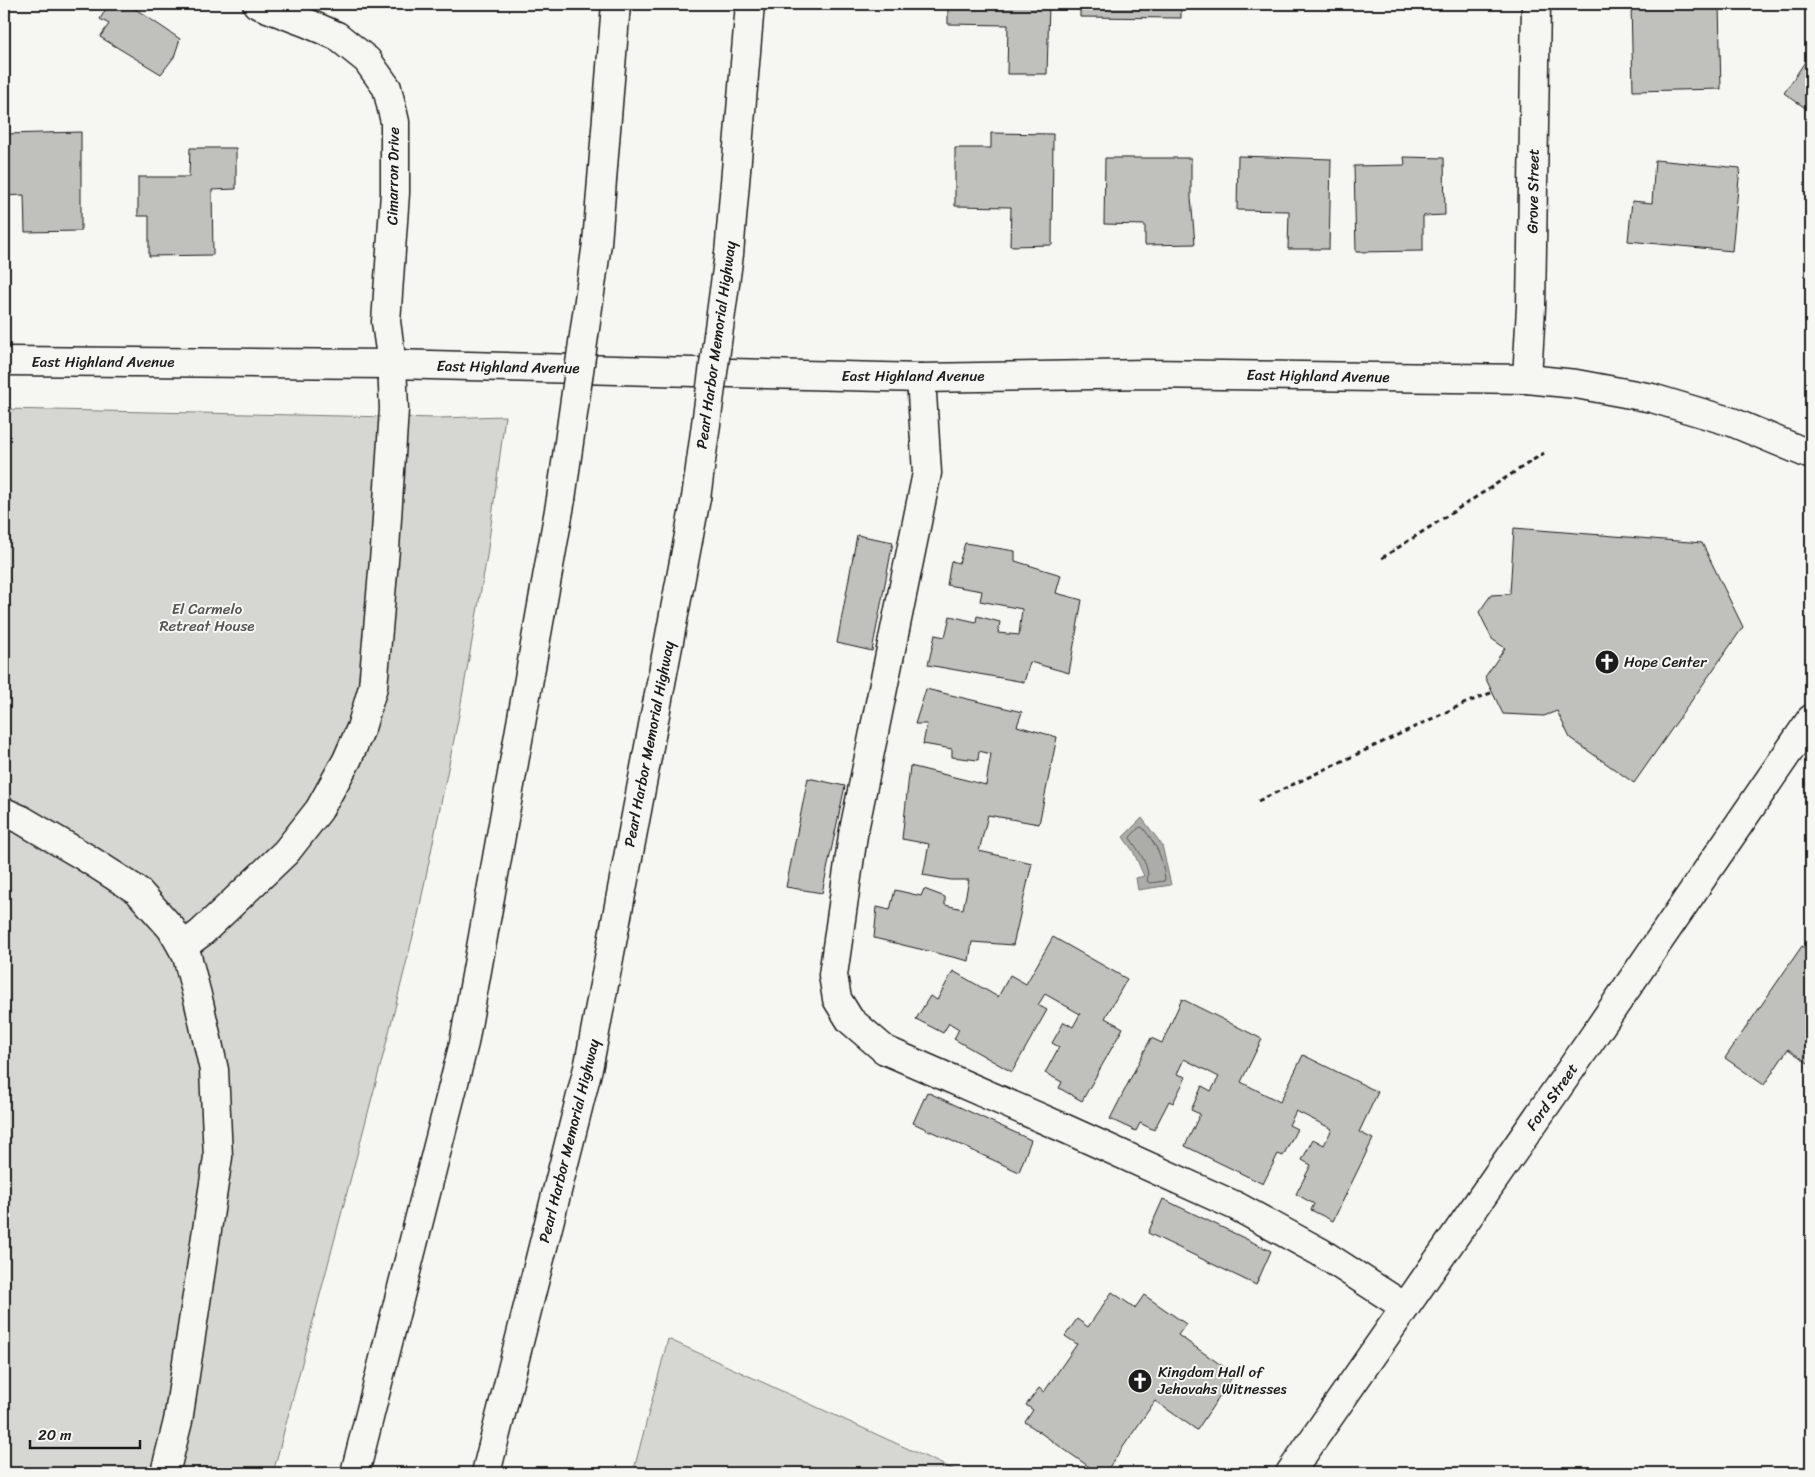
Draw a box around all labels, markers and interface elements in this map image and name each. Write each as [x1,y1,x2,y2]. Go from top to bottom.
street label: Cimarron Drive [379,126,407,225]
street label: Grove Street [1519,148,1547,234]
street label: Pearl Harbor Memorial Highway [689,239,743,451]
street label: East Highland Avenue [31,349,175,375]
street label: East Highland Avenue [436,353,580,381]
street label: East Highland Avenue [1246,362,1390,390]
street label: East Highland Avenue [841,363,985,389]
park label: El Carmelo Retreat House [159,596,255,639]
street label: Pearl Harbor Memorial Highway [616,638,682,849]
church icon: Hope Center [1594,649,1620,675]
place label: Hope Center [1624,649,1707,675]
street label: Pearl Harbor Memorial Highway [531,1036,607,1246]
street label: Ford Street [1519,1058,1585,1136]
place label: Kingdom Hall of Jehovahs Witnesses [1157,1359,1288,1402]
church icon: Kingdom Hall of Jehovahs Witnesses [1127,1368,1153,1394]
scale bar [30,1417,140,1449]
text: 20 m [38,1422,72,1448]

